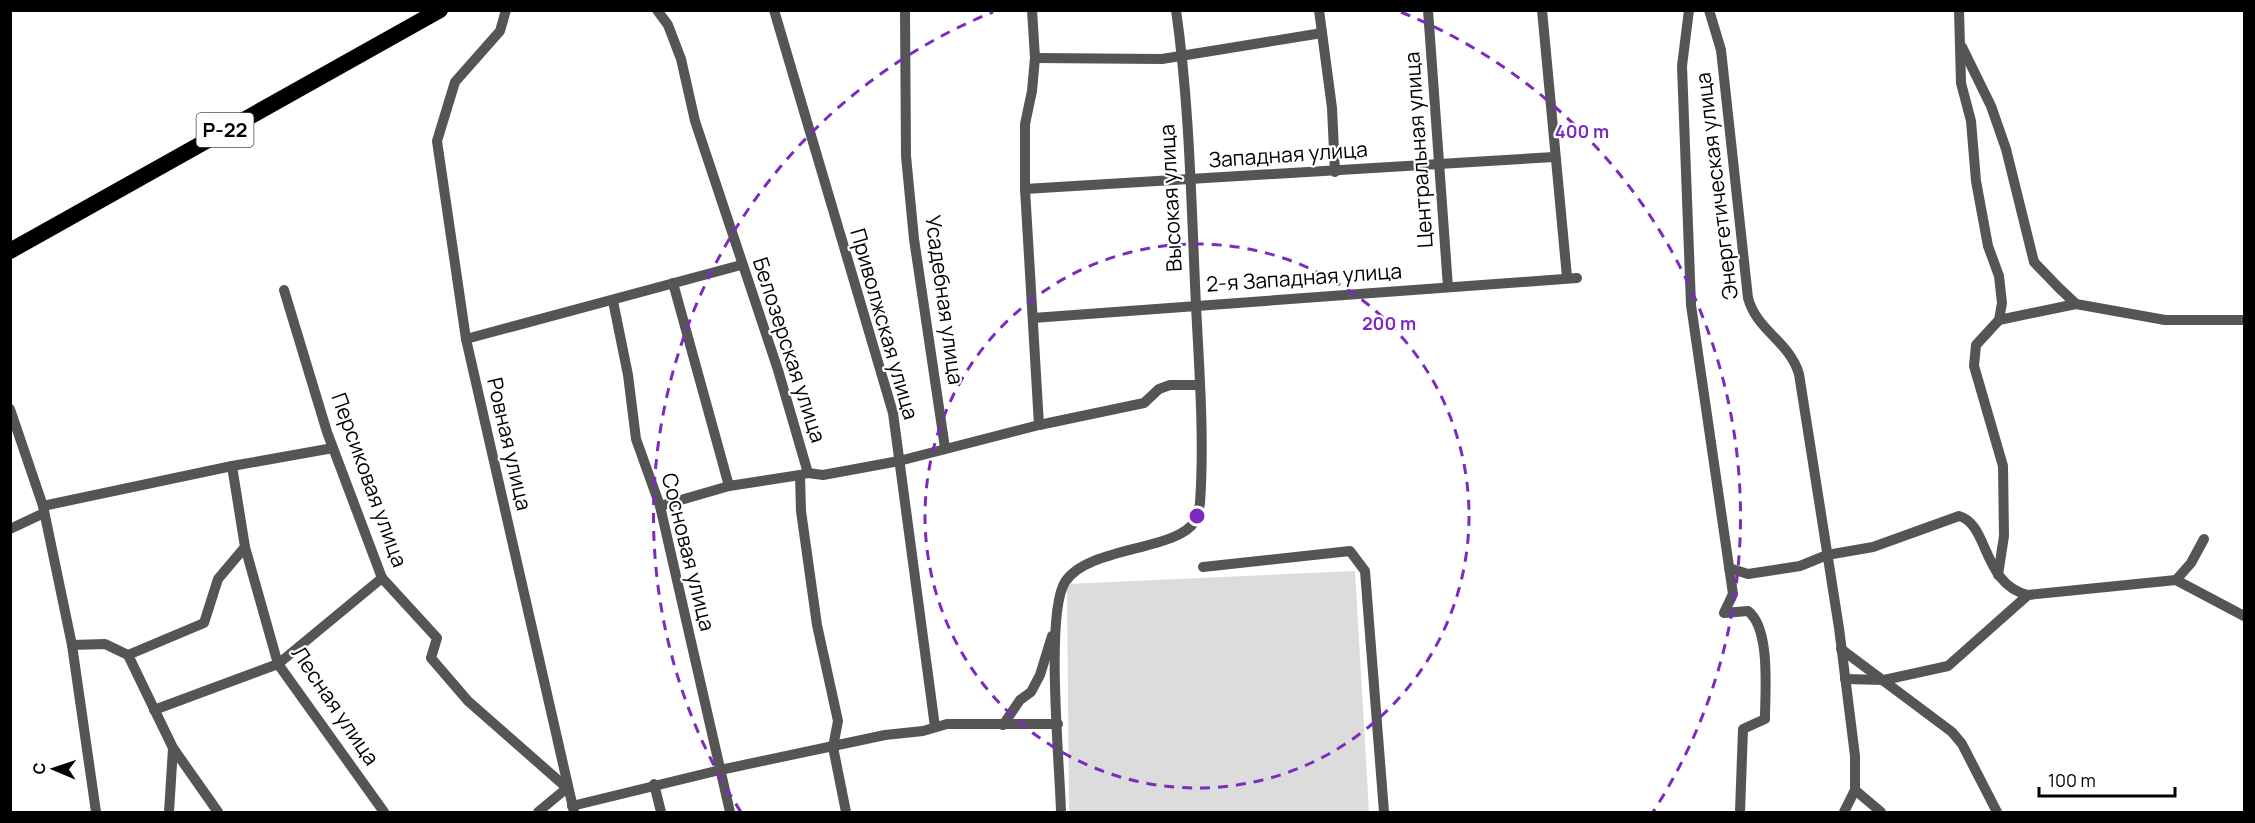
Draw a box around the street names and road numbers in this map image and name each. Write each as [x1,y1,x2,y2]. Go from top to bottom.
street label: Центральная улица [1397,51,1439,249]
street label: Энергетическая улица [1688,71,1744,301]
road number: Р-22 [196,113,254,147]
street label: Высокая улица [1152,123,1188,273]
street label: Западная улица [1207,134,1369,174]
street label: Усадебная улица [919,213,971,386]
street label: Приволжская улица [844,225,926,423]
street label: Белозерская улица [747,253,833,446]
street label: 2-я Западная улица [1205,256,1403,298]
street label: Ровная улица [481,375,539,513]
street label: Персиковая улица [325,389,414,571]
street label: Сосновая улица [656,470,722,634]
street label: Лесная улица [286,640,386,770]

